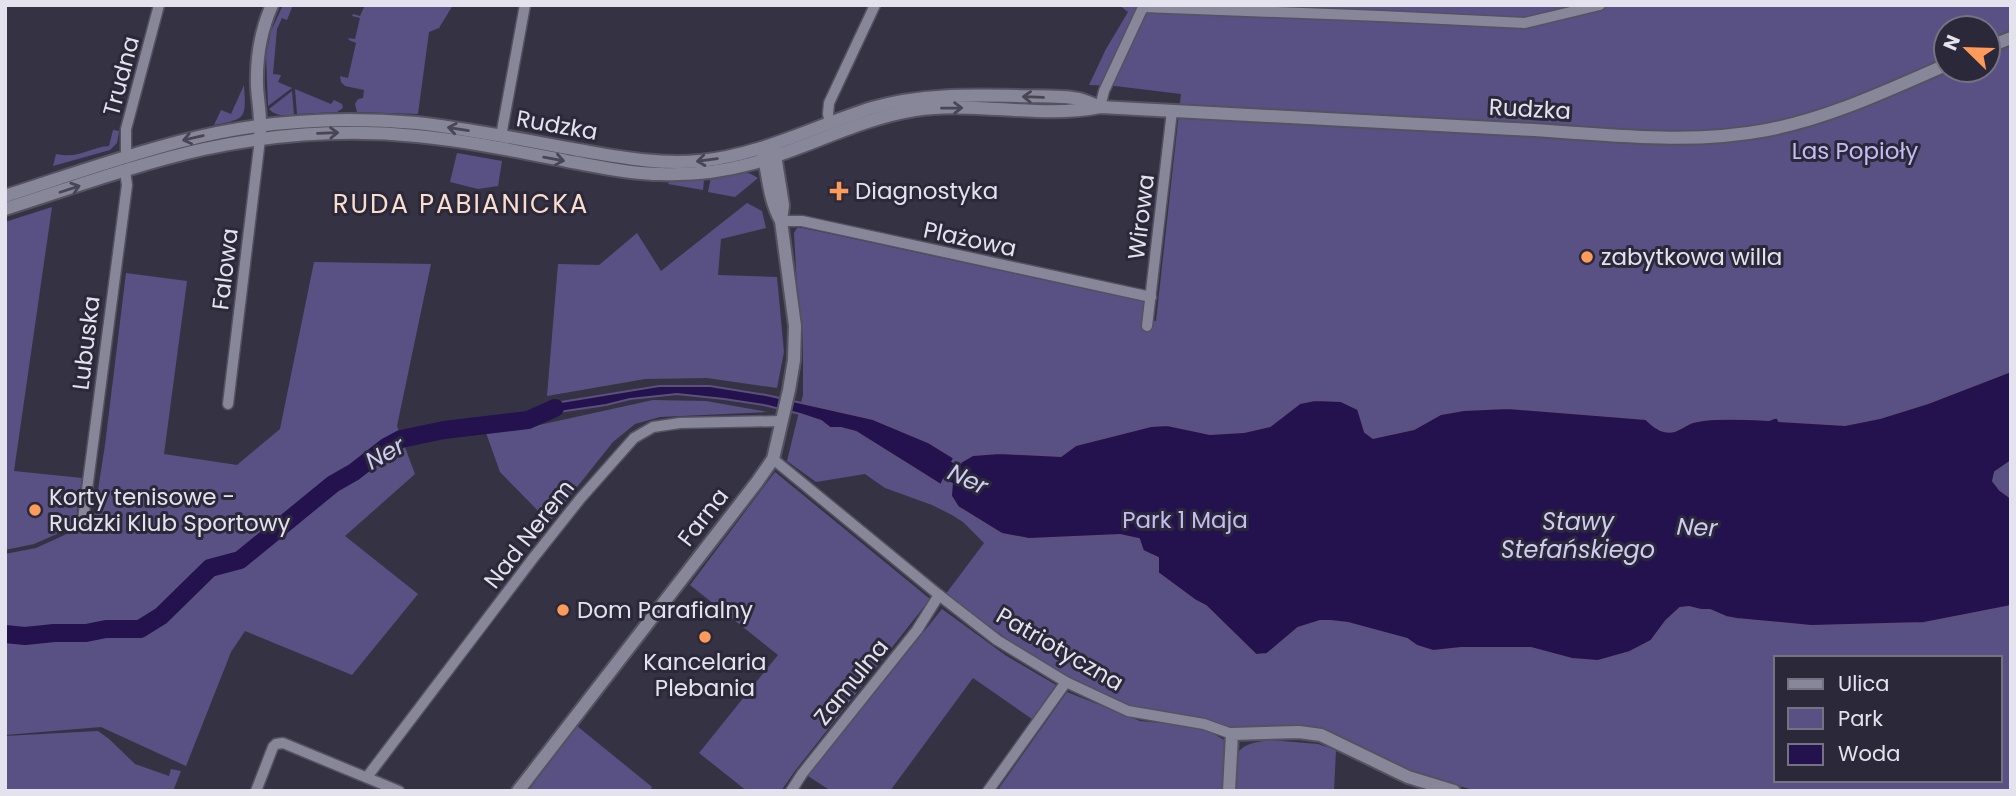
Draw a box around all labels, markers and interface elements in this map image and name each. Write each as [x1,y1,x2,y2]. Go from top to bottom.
north arrow [1932,14,2002,84]
text: N [1937,31,1967,54]
street label: Trudna [95,32,147,120]
one-way arrow [1022,90,1045,104]
street label: Rudzka [1488,91,1572,127]
one-way arrow [941,101,964,114]
street label: Rudzka [514,102,600,148]
one-way arrow [447,122,470,135]
one-way arrow [316,127,339,140]
one-way arrow [183,132,205,145]
park label: Las Popioły [1792,135,1918,167]
one-way arrow [542,152,565,166]
one-way arrow [696,153,719,166]
street label: Wirowa [1120,172,1162,262]
place label: Diagnostyka [855,175,998,207]
one-way arrow [59,181,81,194]
marker: Diagnostyka [829,181,849,201]
district label: RUDA PABIANICKA [333,186,589,222]
street label: Plażowa [921,214,1019,264]
street label: Falowa [204,226,246,312]
place label: zabytkowa willa [1601,241,1782,273]
marker: zabytkowa willa [1579,249,1595,265]
street label: Lubuska [64,294,108,392]
water label: Ner [359,428,412,477]
water label: Ner [943,455,994,503]
street label: Nad Nerem [476,473,582,595]
place label: Korty tenisowe - Rudzki Klub Sportowy [49,481,291,539]
street label: Farna [670,481,736,553]
marker: Korty tenisowe - Rudzki Klub Sportowy [27,502,43,518]
park label: Park 1 Maja [1122,504,1248,536]
water label: Stawy Stefańskiego [1501,505,1655,566]
water label: Ner [1676,509,1719,545]
place label: Dom Parafialny [577,594,753,626]
street label: Patriotyczna [990,600,1130,698]
marker: Dom Parafialny [555,602,571,618]
marker: Kancelaria Plebania [697,629,713,645]
street label: Zamulna [806,632,896,732]
place label: Kancelaria Plebania [643,646,767,704]
legend [1774,656,2002,782]
text: Ulica [1838,669,1889,698]
text: Park [1838,704,1883,733]
text: Woda [1838,739,1900,768]

